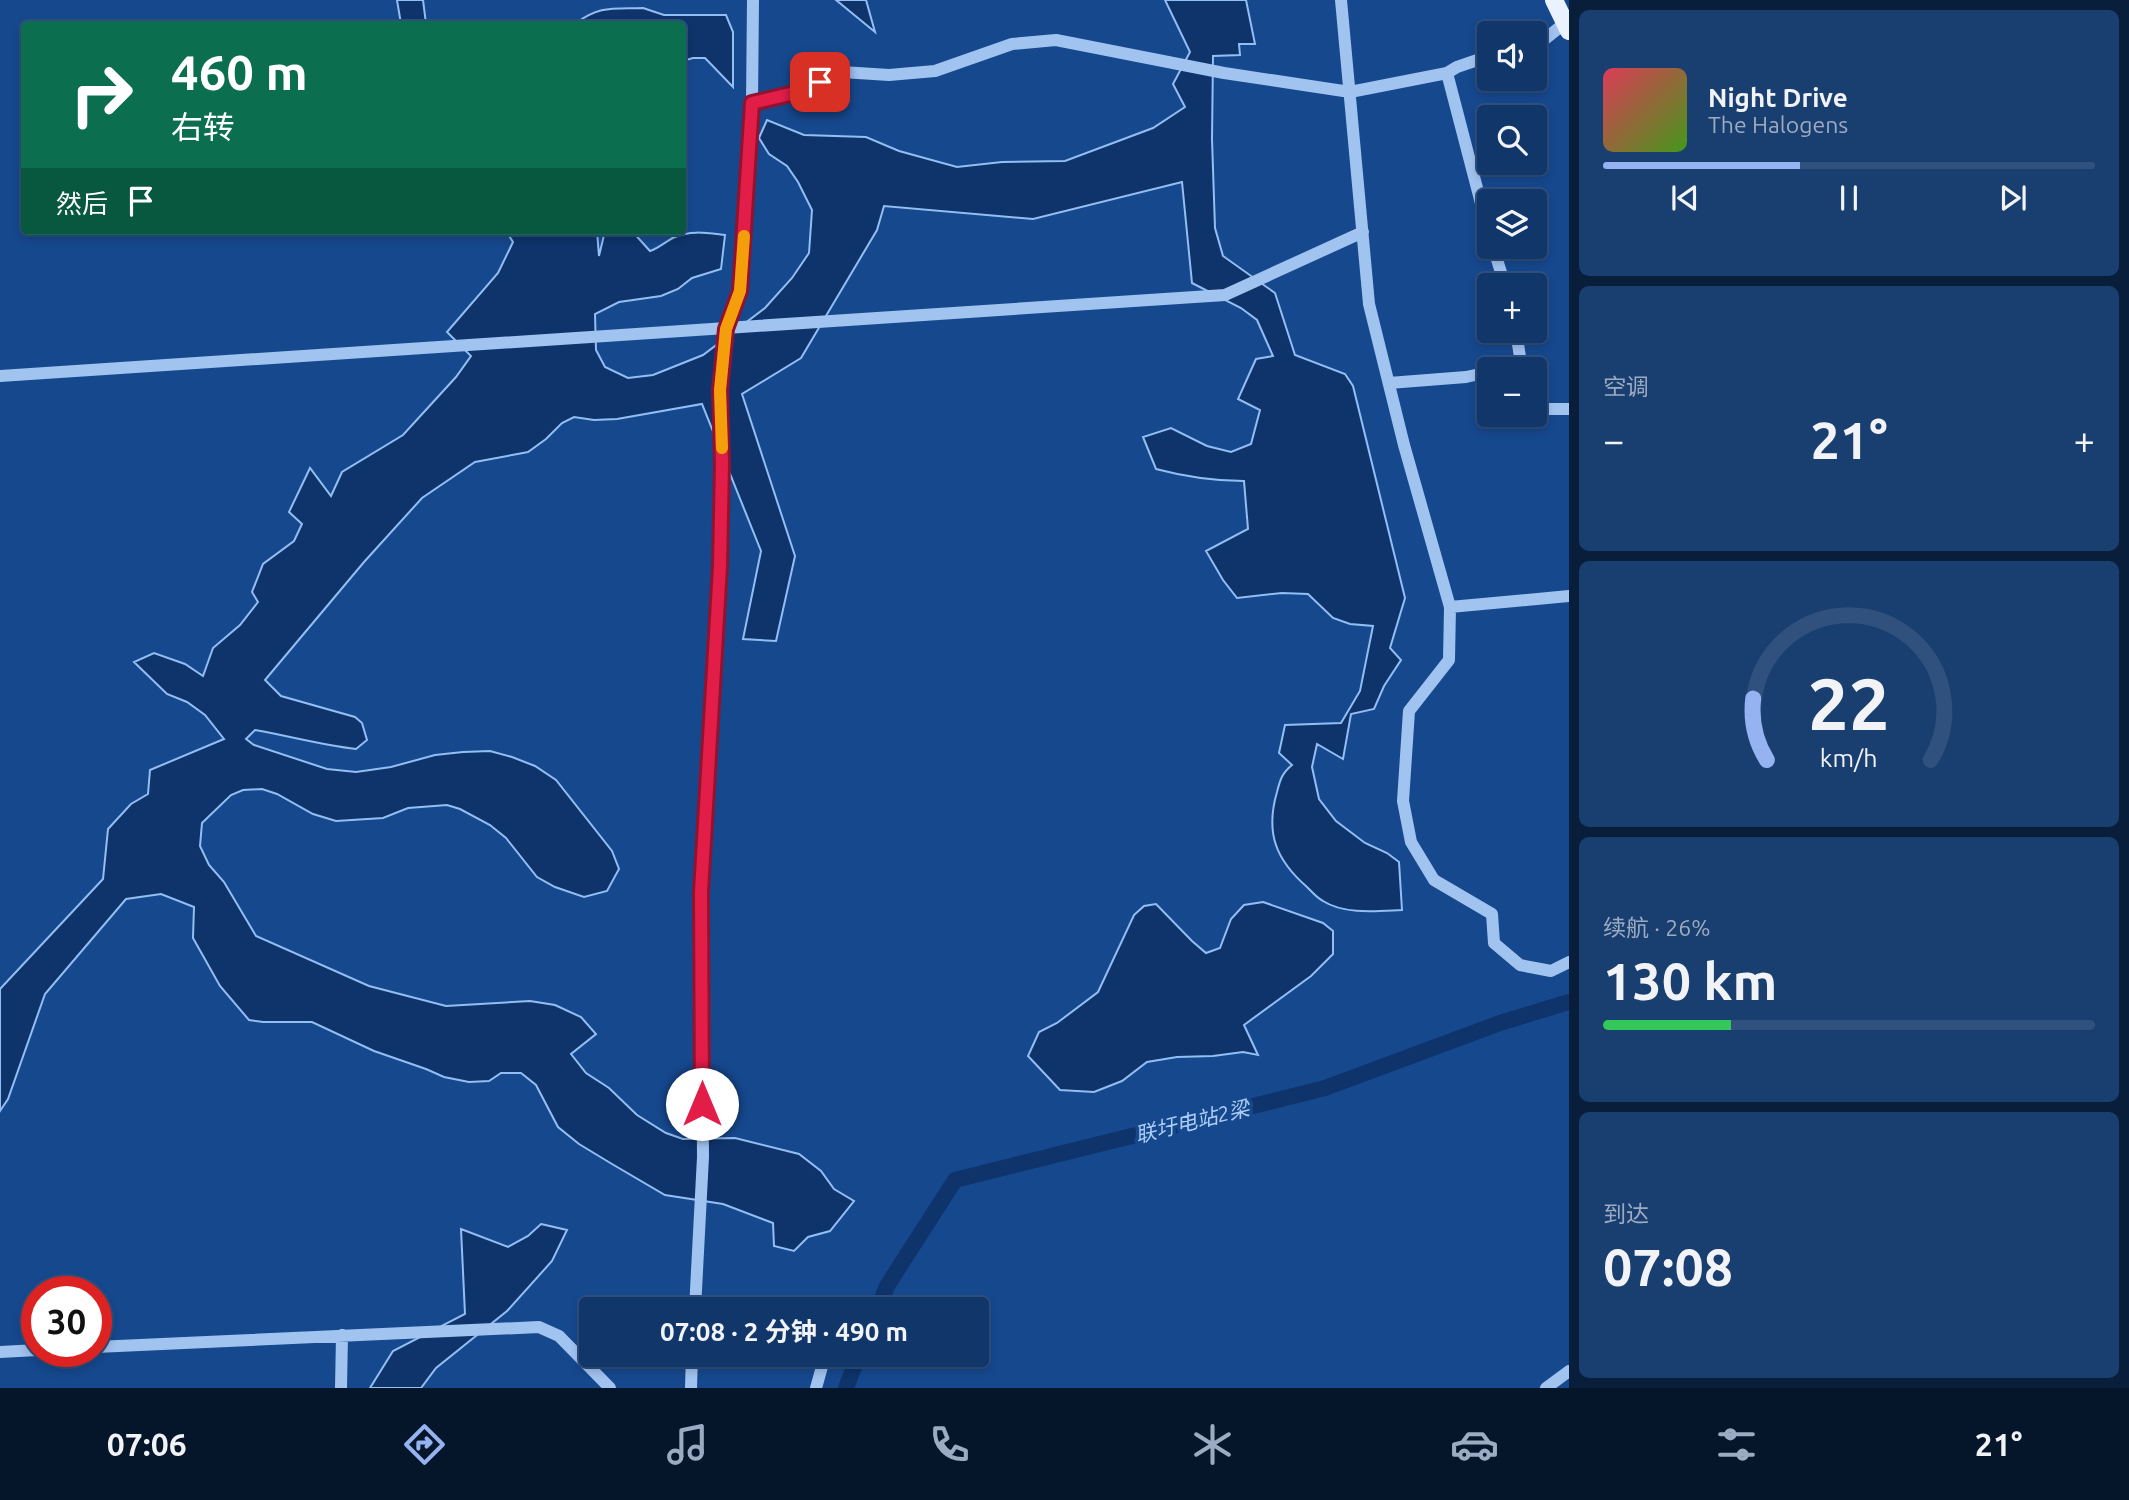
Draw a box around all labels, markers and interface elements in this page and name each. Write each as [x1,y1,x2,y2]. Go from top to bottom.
map controls [1477,21,1547,427]
button: sound [1477,21,1547,91]
text: 460 m [171,44,308,99]
icon: right [56,49,147,140]
pin [790,52,850,112]
icon: arrive [801,63,839,101]
text: Night Drive [1708,83,1848,112]
button: search [1477,105,1547,175]
text: 右转 [171,109,235,145]
text: The Halogens [1708,112,1848,137]
icon: previous [1666,179,1704,217]
icon: pause [1830,179,1868,217]
icon: next [1994,179,2032,217]
icon: arrive [122,182,160,220]
text: 然后 [56,189,108,218]
button: layers [1477,189,1547,259]
button: + [1477,273,1547,343]
button: − [1477,357,1547,427]
text: 空调 [1603,374,1649,399]
text: 21° [1810,411,1888,469]
text: − [1603,419,1624,461]
text: + [2074,419,2095,461]
text: 22 [1808,662,1890,744]
text: km/h [1820,744,1878,772]
text: 续航 · 26% [1603,915,1710,940]
text: 130 km [1603,952,1777,1010]
position arrow [665,1067,739,1141]
water label: 联圩电站2梁 [1132,1095,1254,1147]
text: 到达 [1603,1201,1649,1226]
text: 07:08 [1603,1238,1733,1296]
speed limit sign: 30 [21,1276,112,1367]
text: 07:08 · 2 分钟 · 490 m [660,1317,908,1346]
icon: directions [400,1420,449,1469]
icon: music [663,1420,712,1469]
icon: phone [925,1420,974,1469]
icon: climate [1188,1420,1237,1469]
icon: car [1450,1420,1499,1469]
icon: filters [1712,1420,1761,1469]
text: 07:06 [107,1426,187,1462]
text: 21° [1975,1426,2022,1462]

